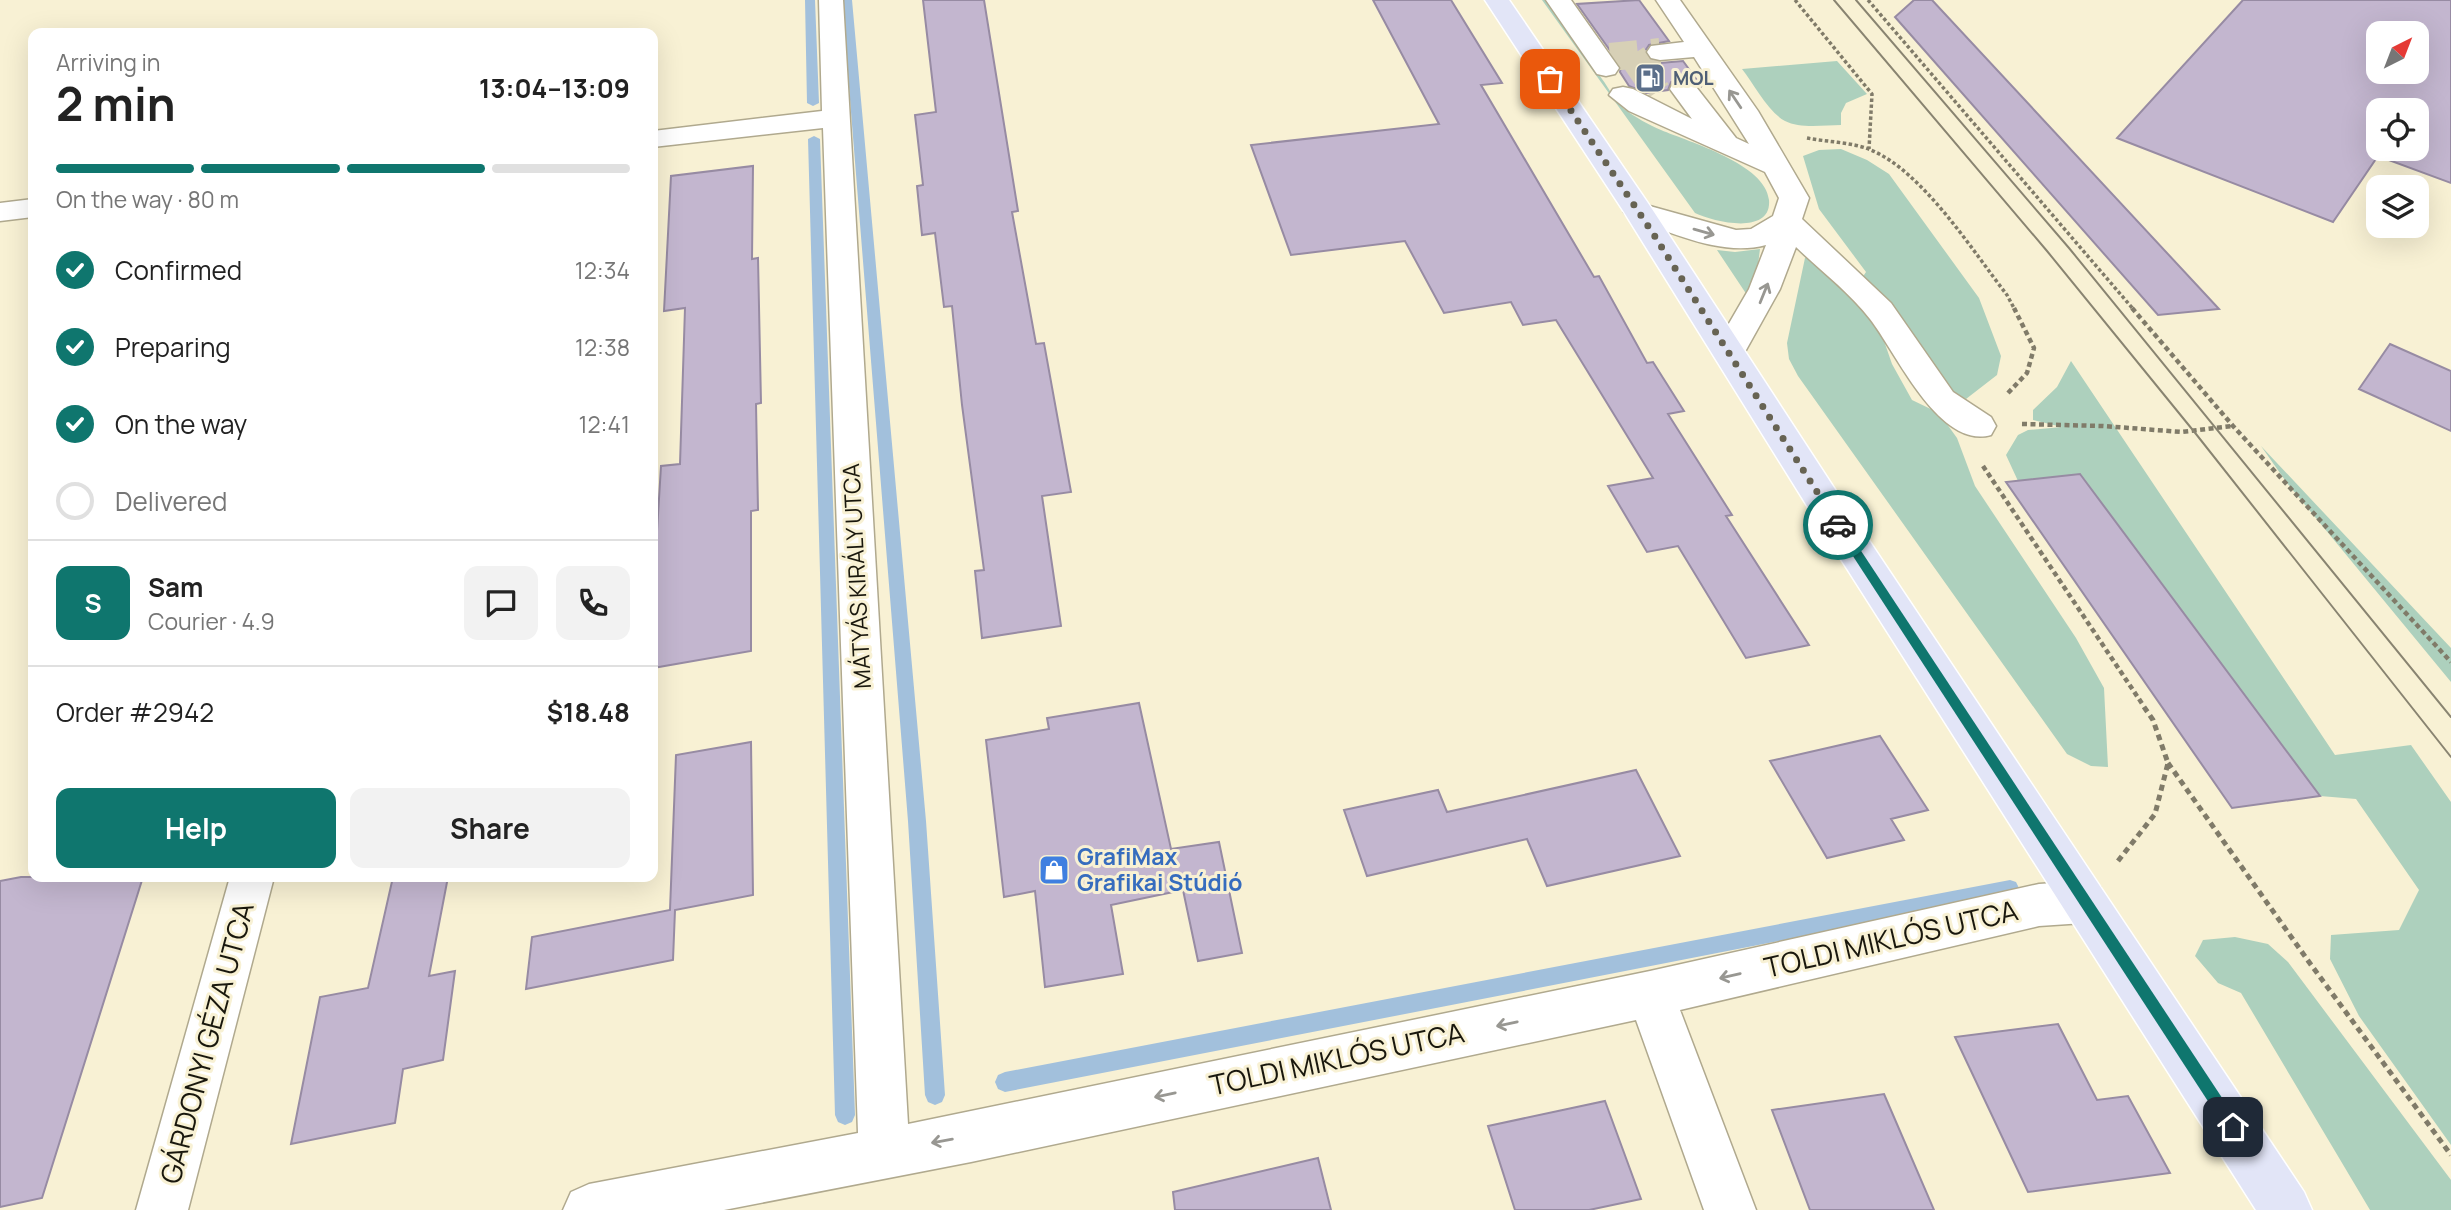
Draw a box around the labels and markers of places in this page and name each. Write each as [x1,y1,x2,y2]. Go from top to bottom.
pin [1520,49,1580,109]
fuel station icon: MOL [1633,61,1667,95]
place label: MOL [1673,65,1714,91]
place label: GrafiMax Grafikai Stúdió [1077,840,1242,898]
shop icon: GrafiMax Grafikai Stúdió [1037,853,1071,887]
pin [2203,1097,2263,1157]

